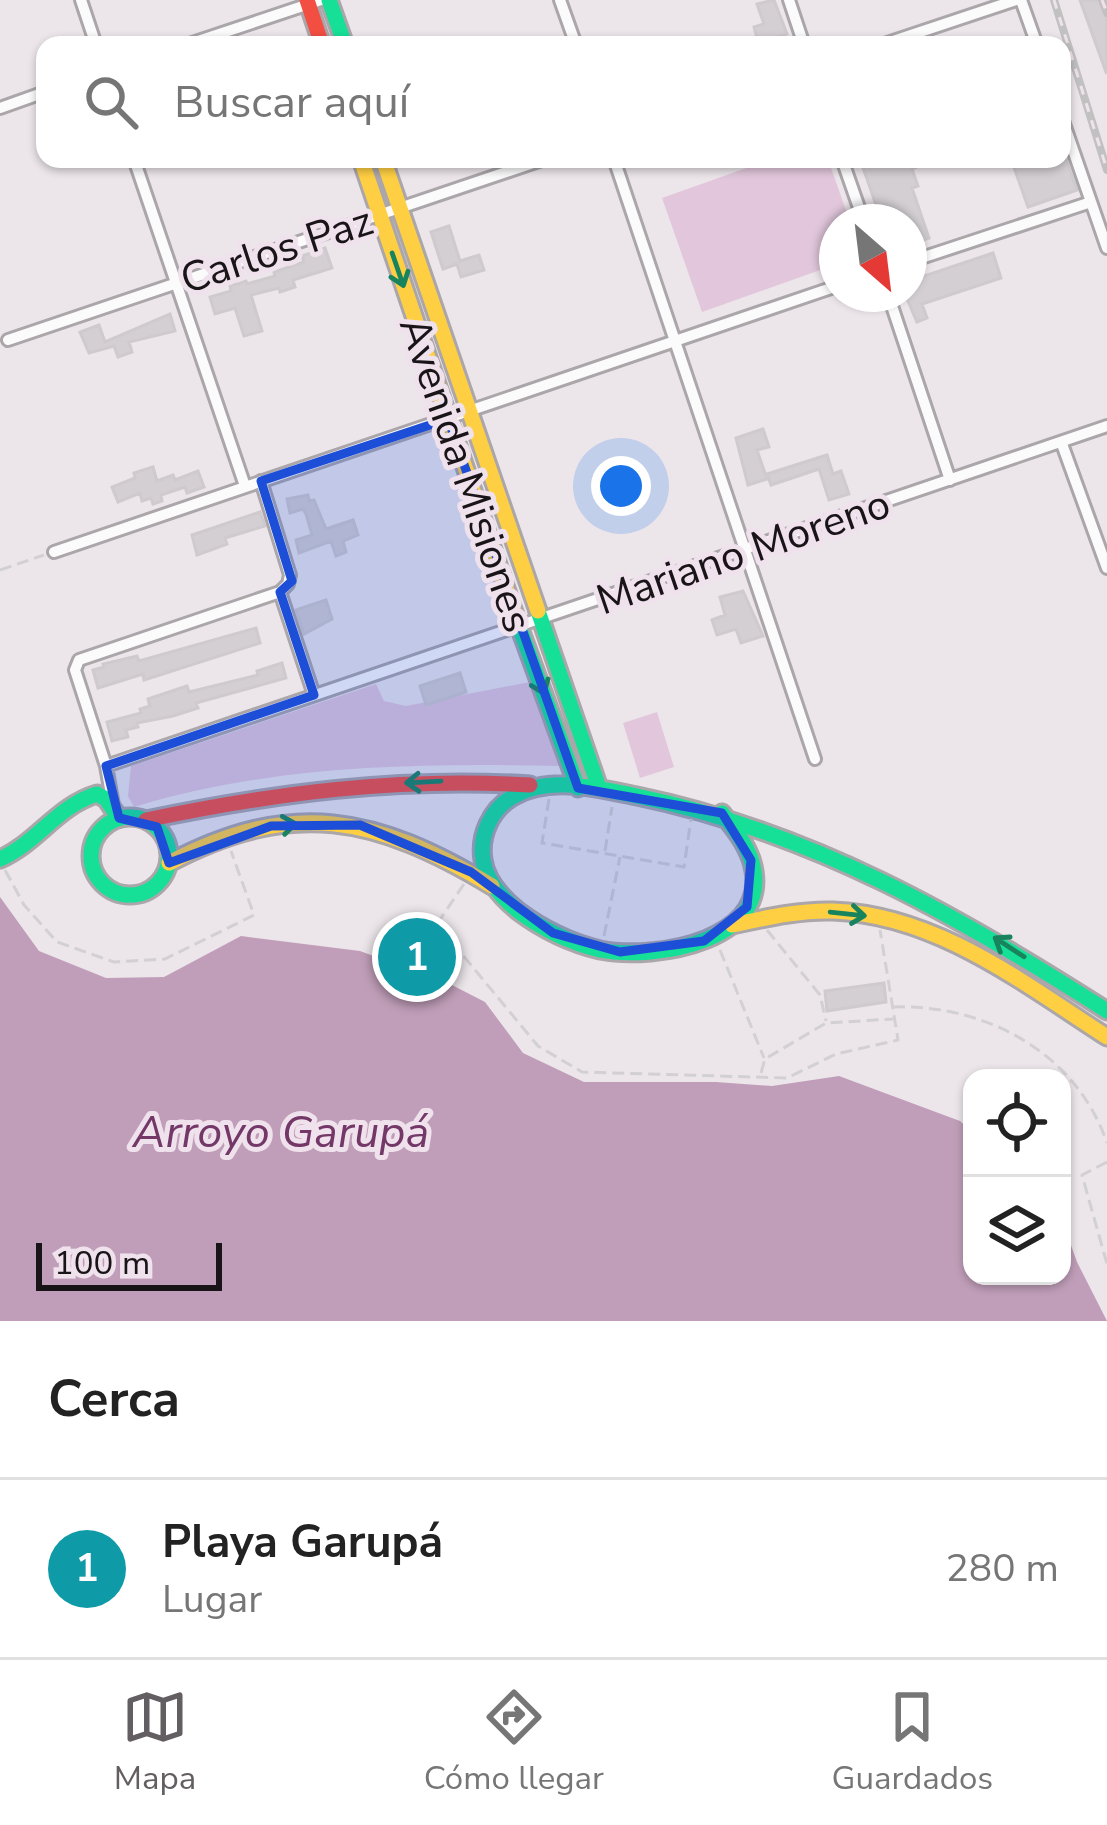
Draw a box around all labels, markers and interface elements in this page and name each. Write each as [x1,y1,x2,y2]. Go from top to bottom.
search box [36,36,1071,168]
icon: search [78,69,144,135]
text: Buscar aquí [174,72,409,133]
street label: Carlos Paz [173,193,380,308]
north arrow [819,204,927,312]
one-way arrow [389,251,410,288]
street label: Avenida Misiones [385,309,546,640]
your location [591,456,651,516]
street label: Mariano Moreno [589,476,898,629]
one-way arrow [529,659,550,696]
one-way arrow [404,771,443,794]
one-way arrow [259,814,298,837]
one-way arrow [828,903,867,926]
pin: 1 [378,912,456,1002]
one-way arrow [993,935,1027,960]
map controls [963,1069,1071,1285]
button: locate [963,1069,1071,1177]
water label: Arroyo Garupá [132,1102,429,1163]
button: layers [963,1177,1071,1285]
scale bar [36,1237,222,1290]
text: 100 m [54,1241,150,1286]
text: Cerca [48,1364,180,1434]
text: Playa Garupá [162,1512,443,1573]
text: 1 [75,1542,99,1595]
text: 280 m [945,1542,1059,1595]
text: Lugar [162,1573,262,1626]
tab: Mapa [114,1684,196,1801]
tab: Cómo llegar [424,1684,604,1801]
tab: Guardados [831,1684,993,1801]

